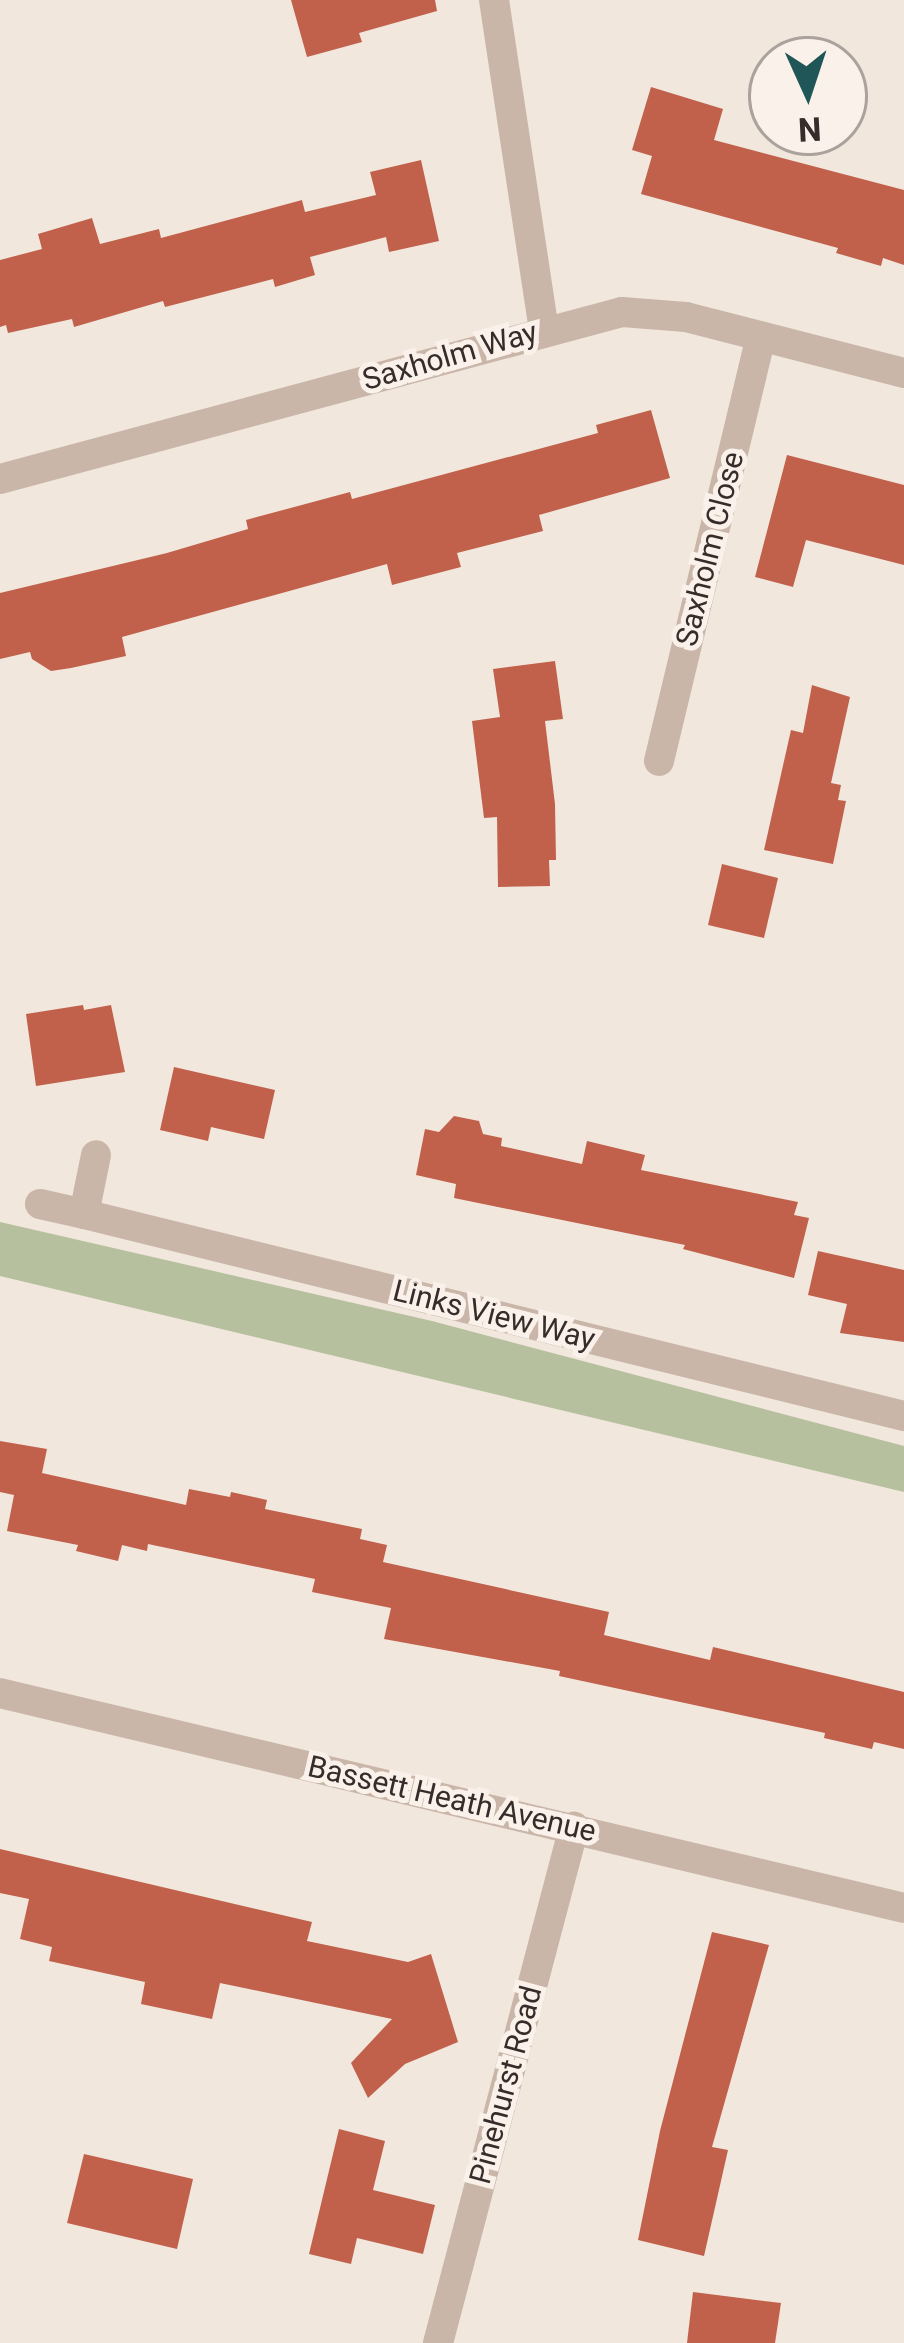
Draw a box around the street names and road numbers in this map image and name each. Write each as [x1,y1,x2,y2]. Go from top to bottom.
street label: Saxholm Way [358,314,542,398]
street label: Saxholm Close [668,448,752,650]
street label: Links View Way [389,1273,599,1357]
street label: Bassett Heath Avenue [304,1748,600,1850]
street label: Pinehurst Road [462,1982,550,2188]

